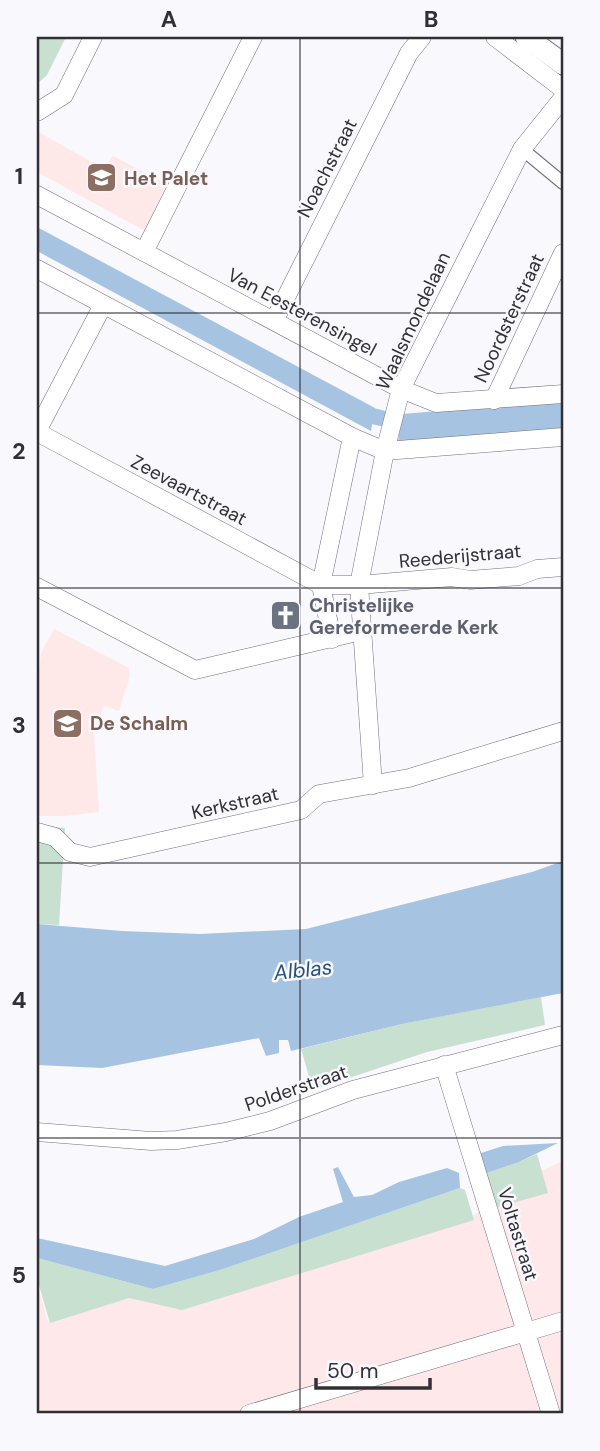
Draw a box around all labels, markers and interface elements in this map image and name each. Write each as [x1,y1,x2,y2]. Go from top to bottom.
text: A [161,4,177,34]
text: B [424,4,438,34]
street label: Noachstraat [291,114,363,222]
text: 1 [15,161,23,191]
school or university icon: Het Palet [84,161,118,195]
place label: Het Palet [124,166,208,191]
street label: Waalsmondelaan [370,248,456,394]
street label: Noordsterstraat [468,249,550,387]
street label: Van Eesterensingel [223,262,381,362]
text: 2 [12,436,26,466]
street label: Zeevaartstraat [127,449,251,531]
street label: Reederijstraat [398,538,522,574]
place label: Christelijke Gereformeerde Kerk [309,593,499,640]
church icon: Christelijke Gereformeerde Kerk [269,599,303,633]
school or university icon: De Schalm [50,706,84,740]
text: 3 [12,710,26,740]
place label: De Schalm [90,711,188,736]
street label: Kerkstraat [189,781,281,825]
water label: Alblas [271,953,334,987]
text: 4 [12,985,27,1015]
street label: Polderstraat [241,1059,351,1117]
street label: Voltastraat [492,1184,544,1284]
text: 5 [12,1260,26,1290]
scale bar [316,1346,430,1390]
text: 50 m [327,1357,378,1385]

